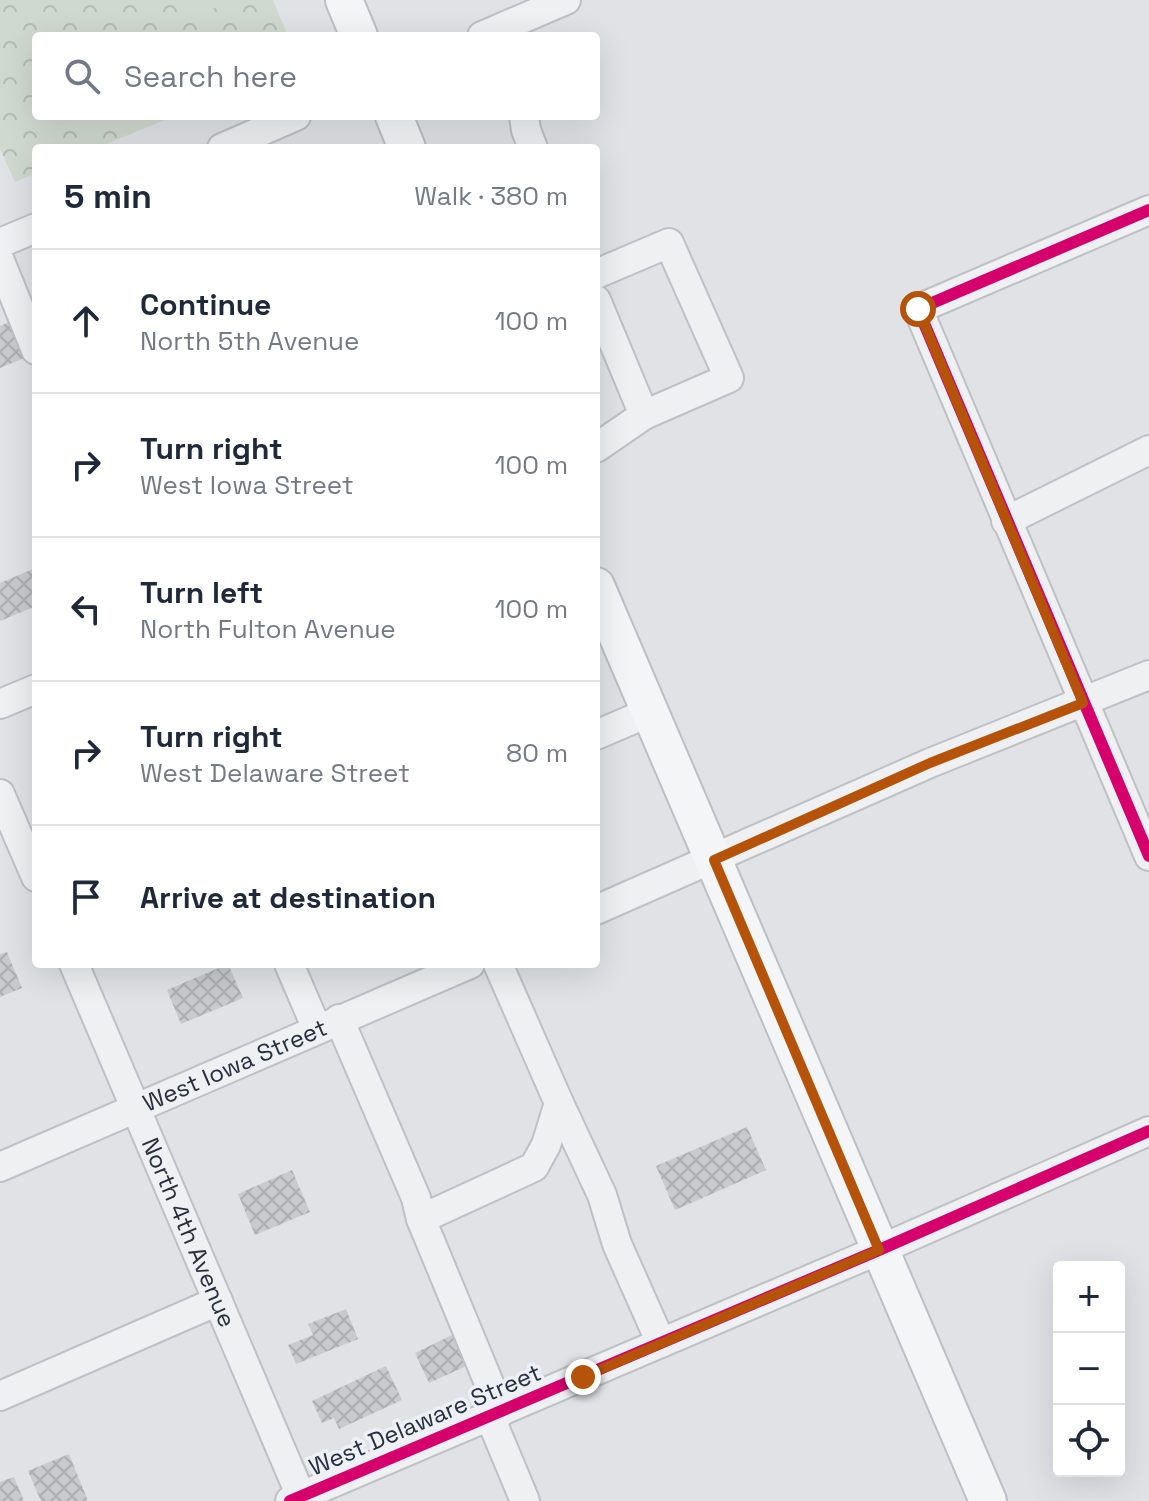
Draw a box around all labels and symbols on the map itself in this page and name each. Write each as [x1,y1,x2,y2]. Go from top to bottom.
route start [900,291,936,327]
street label: West Iowa Street [138,1012,332,1118]
street label: North 4th Avenue [135,1133,243,1332]
street label: West Delaware Street [304,1357,546,1482]
route end [565,1359,601,1395]

